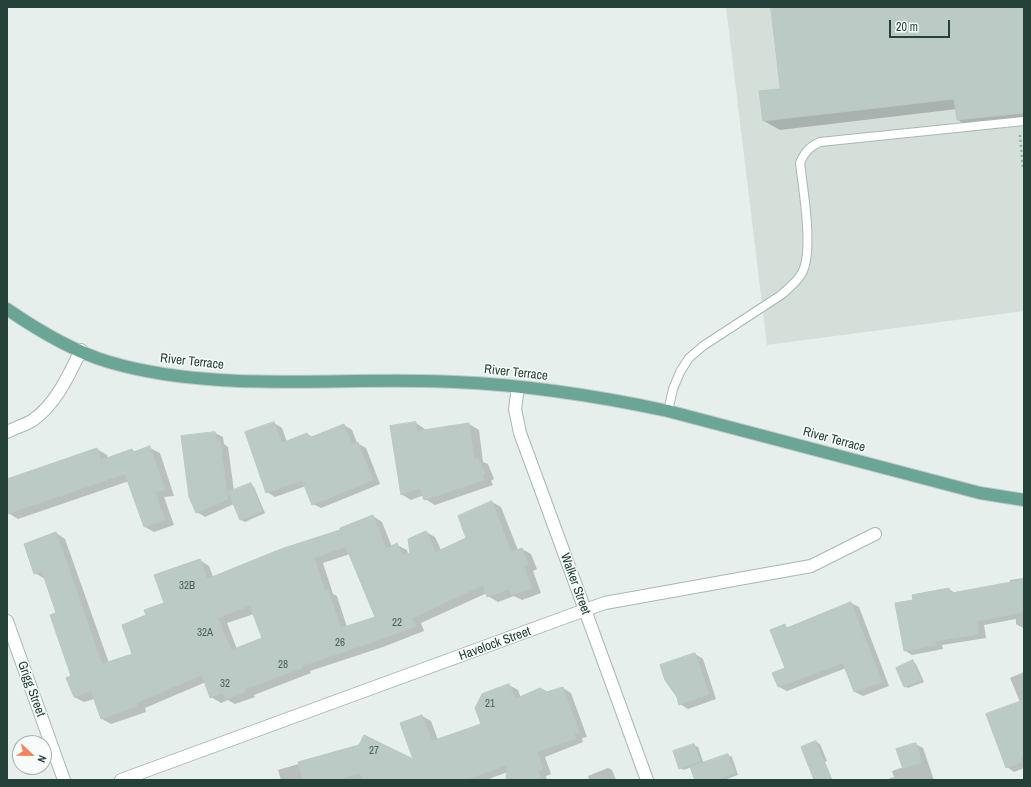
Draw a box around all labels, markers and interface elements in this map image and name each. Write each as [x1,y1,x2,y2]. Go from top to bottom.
scale bar [891,12,952,38]
text: 20 m [896,19,918,35]
street label: River Terrace [159,351,225,373]
street label: River Terrace [483,362,549,384]
street label: River Terrace [801,424,867,456]
street label: Walker Street [557,551,593,617]
house number: 32B [179,579,195,593]
house number: 22 [392,616,402,630]
street label: Havelock Street [457,624,533,664]
house number: 32A [197,626,213,640]
house number: 26 [335,636,345,650]
house number: 28 [278,658,288,672]
street label: Grigg Street [14,659,48,719]
house number: 32 [220,677,230,691]
house number: 21 [485,697,495,711]
north arrow [12,735,52,775]
house number: 27 [369,744,379,758]
text: N [34,753,50,765]

